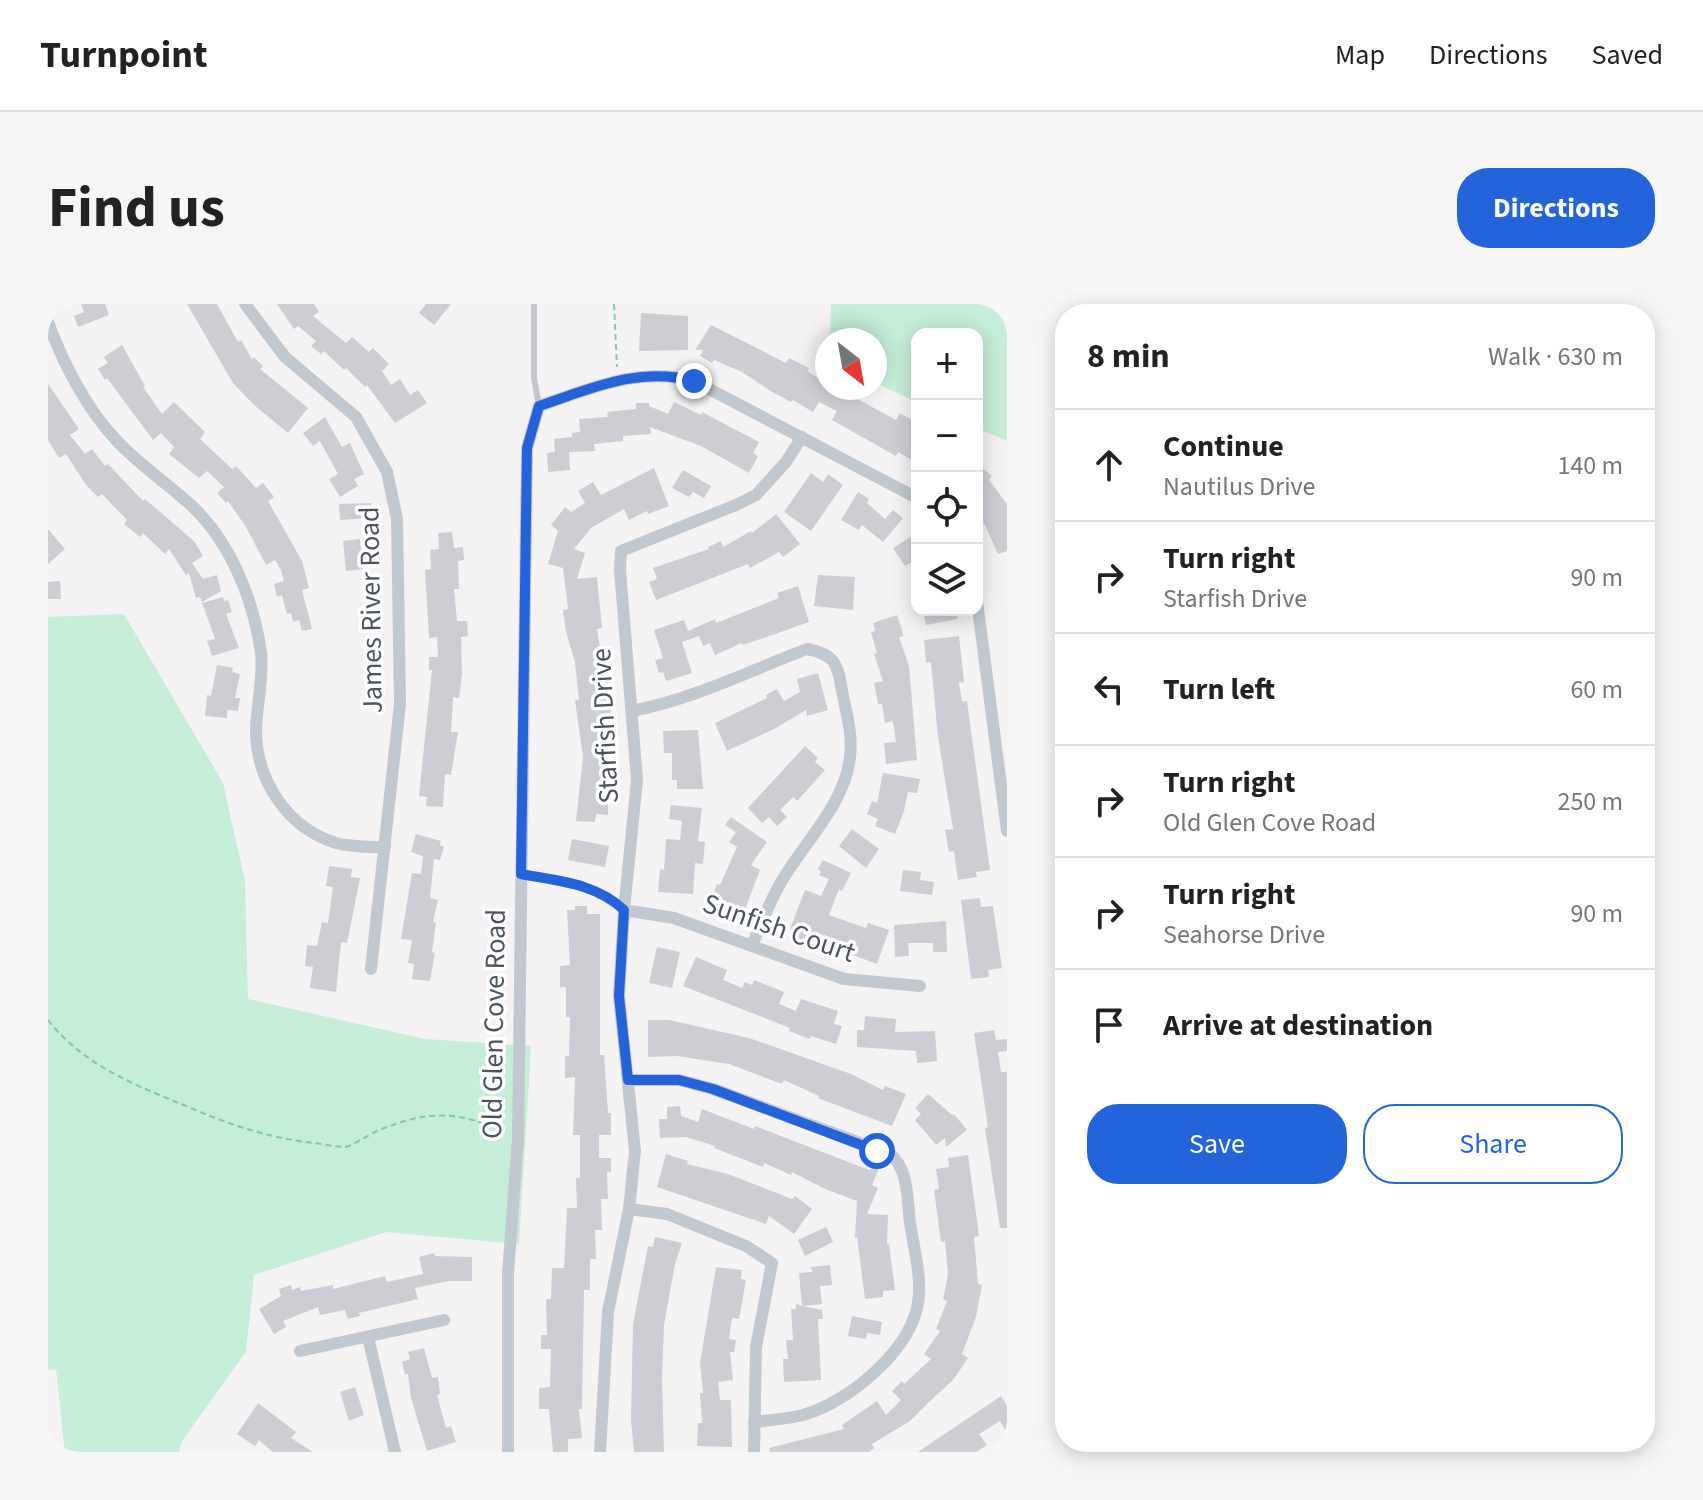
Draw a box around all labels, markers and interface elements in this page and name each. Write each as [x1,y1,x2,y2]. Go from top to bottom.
text: Turnpoint [40,28,208,82]
text: Map [1335,35,1385,75]
text: Directions [1429,35,1548,75]
text: Saved [1592,35,1663,75]
button: Directions [1457,168,1655,248]
text: Find us [48,169,225,248]
north arrow [815,328,887,400]
map controls [911,328,983,616]
button: + [911,328,983,400]
text: 8 min [1087,332,1170,381]
text: Walk · 630 m [1488,338,1623,375]
route end [676,363,712,399]
button: − [911,400,983,472]
text: Continue [1163,425,1284,468]
icon: ahead [1087,443,1131,487]
text: 140 m [1557,447,1623,484]
text: Nautilus Drive [1163,468,1315,505]
button: locate [911,472,983,544]
street label: James River Road [349,506,393,714]
text: Turn right [1163,537,1295,580]
button: layers [911,544,983,616]
icon: right [1087,555,1131,599]
text: 90 m [1570,559,1623,596]
text: Starfish Drive [1163,580,1307,617]
street label: Starfish Drive [581,647,629,805]
icon: left [1087,667,1131,711]
text: Turn left [1163,668,1275,711]
text: 60 m [1570,671,1623,708]
text: Turn right [1163,761,1295,804]
icon: right [1087,779,1131,823]
text: 250 m [1557,783,1623,820]
text: Old Glen Cove Road [1163,804,1376,841]
text: Turn right [1163,873,1295,916]
street label: Sunfish Court [697,883,861,973]
icon: right [1087,891,1131,935]
text: 90 m [1570,895,1623,932]
street label: Old Glen Cove Road [472,909,516,1139]
text: Seahorse Drive [1163,916,1325,953]
icon: arrive [1087,1003,1131,1047]
text: Arrive at destination [1163,1004,1433,1047]
button: Save [1087,1104,1347,1184]
button: Share [1363,1104,1623,1184]
route start [859,1133,895,1169]

